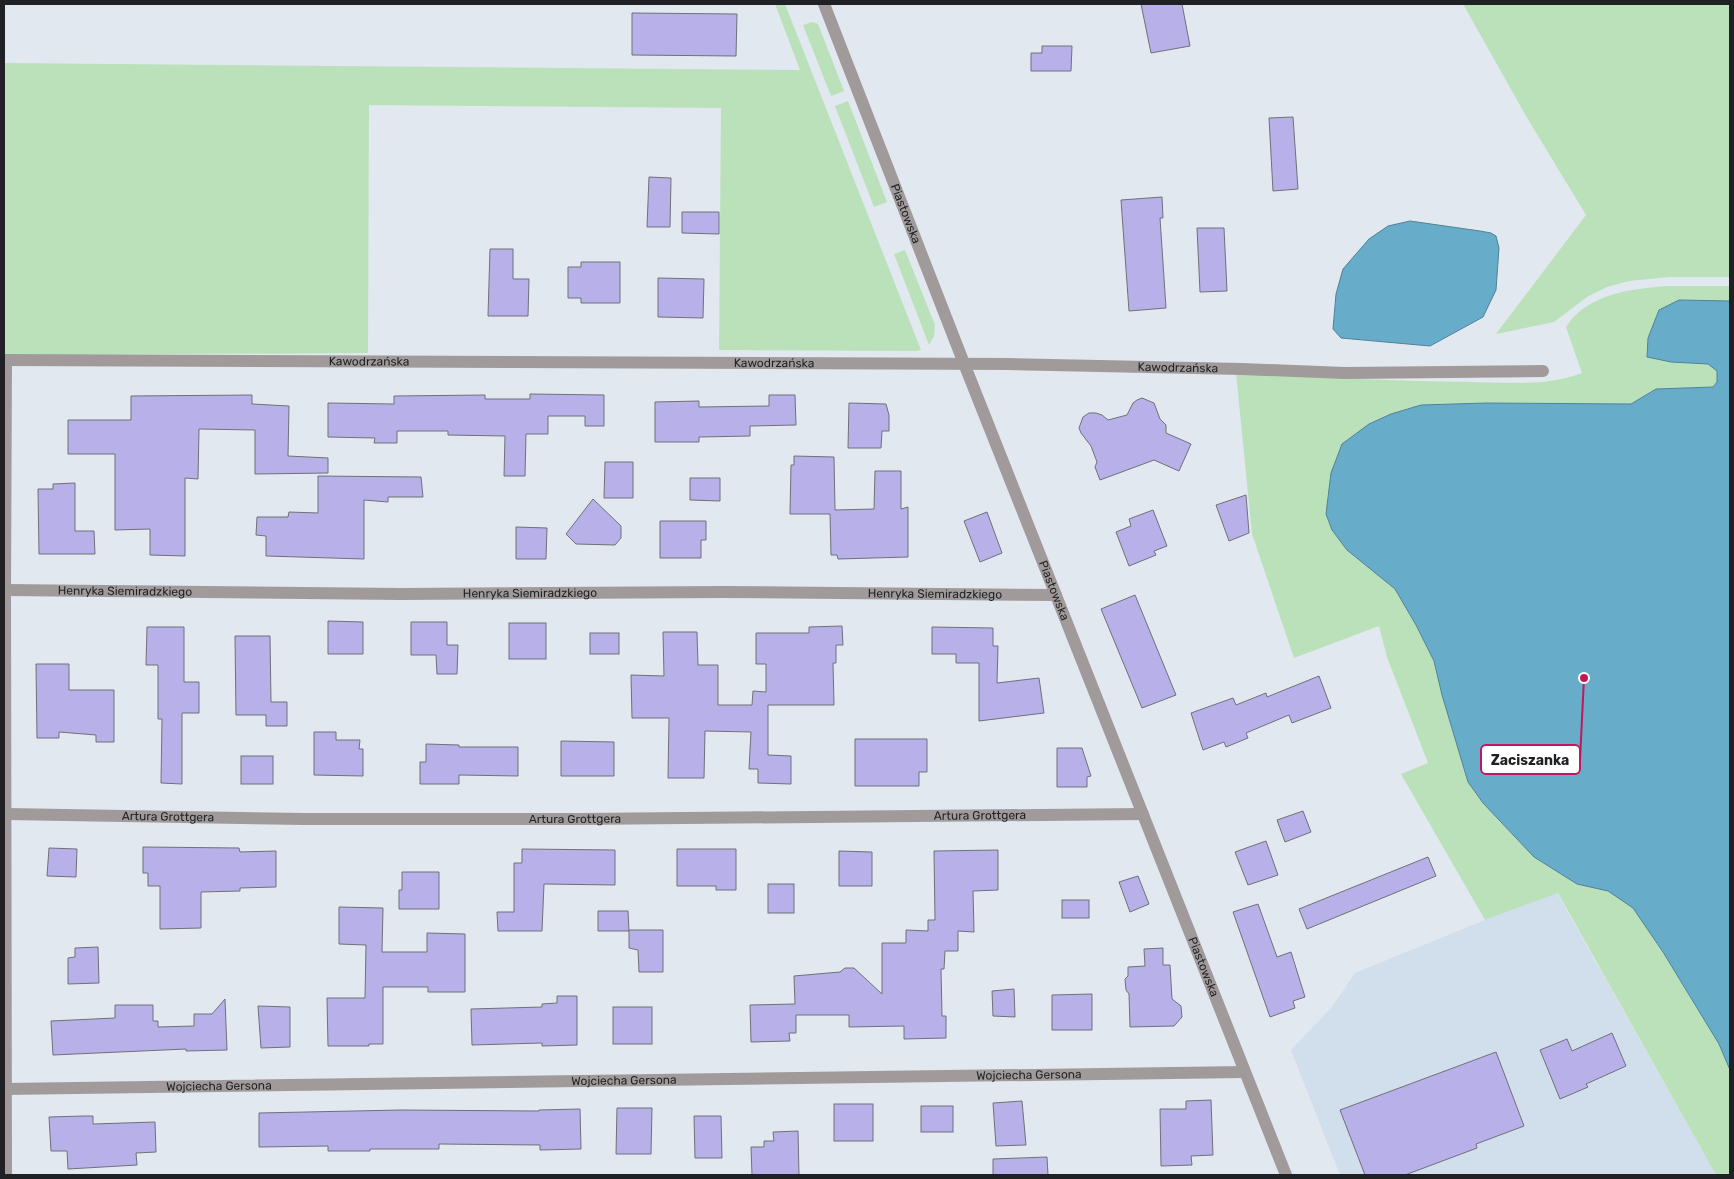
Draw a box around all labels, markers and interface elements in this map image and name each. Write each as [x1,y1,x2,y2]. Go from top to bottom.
street label: Piastowska [888,182,924,246]
street label: Kawodrzańska [329,354,409,369]
street label: Kawodrzańska [734,356,814,370]
street label: Kawodrzańska [1137,360,1218,375]
street label: Piastowska [1036,559,1072,622]
street label: Henryka Siemiradzkiego [58,584,192,599]
street label: Henryka Siemiradzkiego [463,586,597,601]
street label: Henryka Siemiradzkiego [868,586,1002,602]
callout: Zaciszanka [1481,745,1580,774]
text: Zaciszanka [1491,752,1569,769]
street label: Artura Grottgera [934,808,1026,823]
street label: Artura Grottgera [122,809,214,824]
street label: Artura Grottgera [529,812,621,826]
street label: Piastowska [1185,935,1222,999]
street label: Wojciecha Gersona [976,1067,1082,1083]
street label: Wojciecha Gersona [571,1073,677,1088]
street label: Wojciecha Gersona [166,1078,272,1094]

